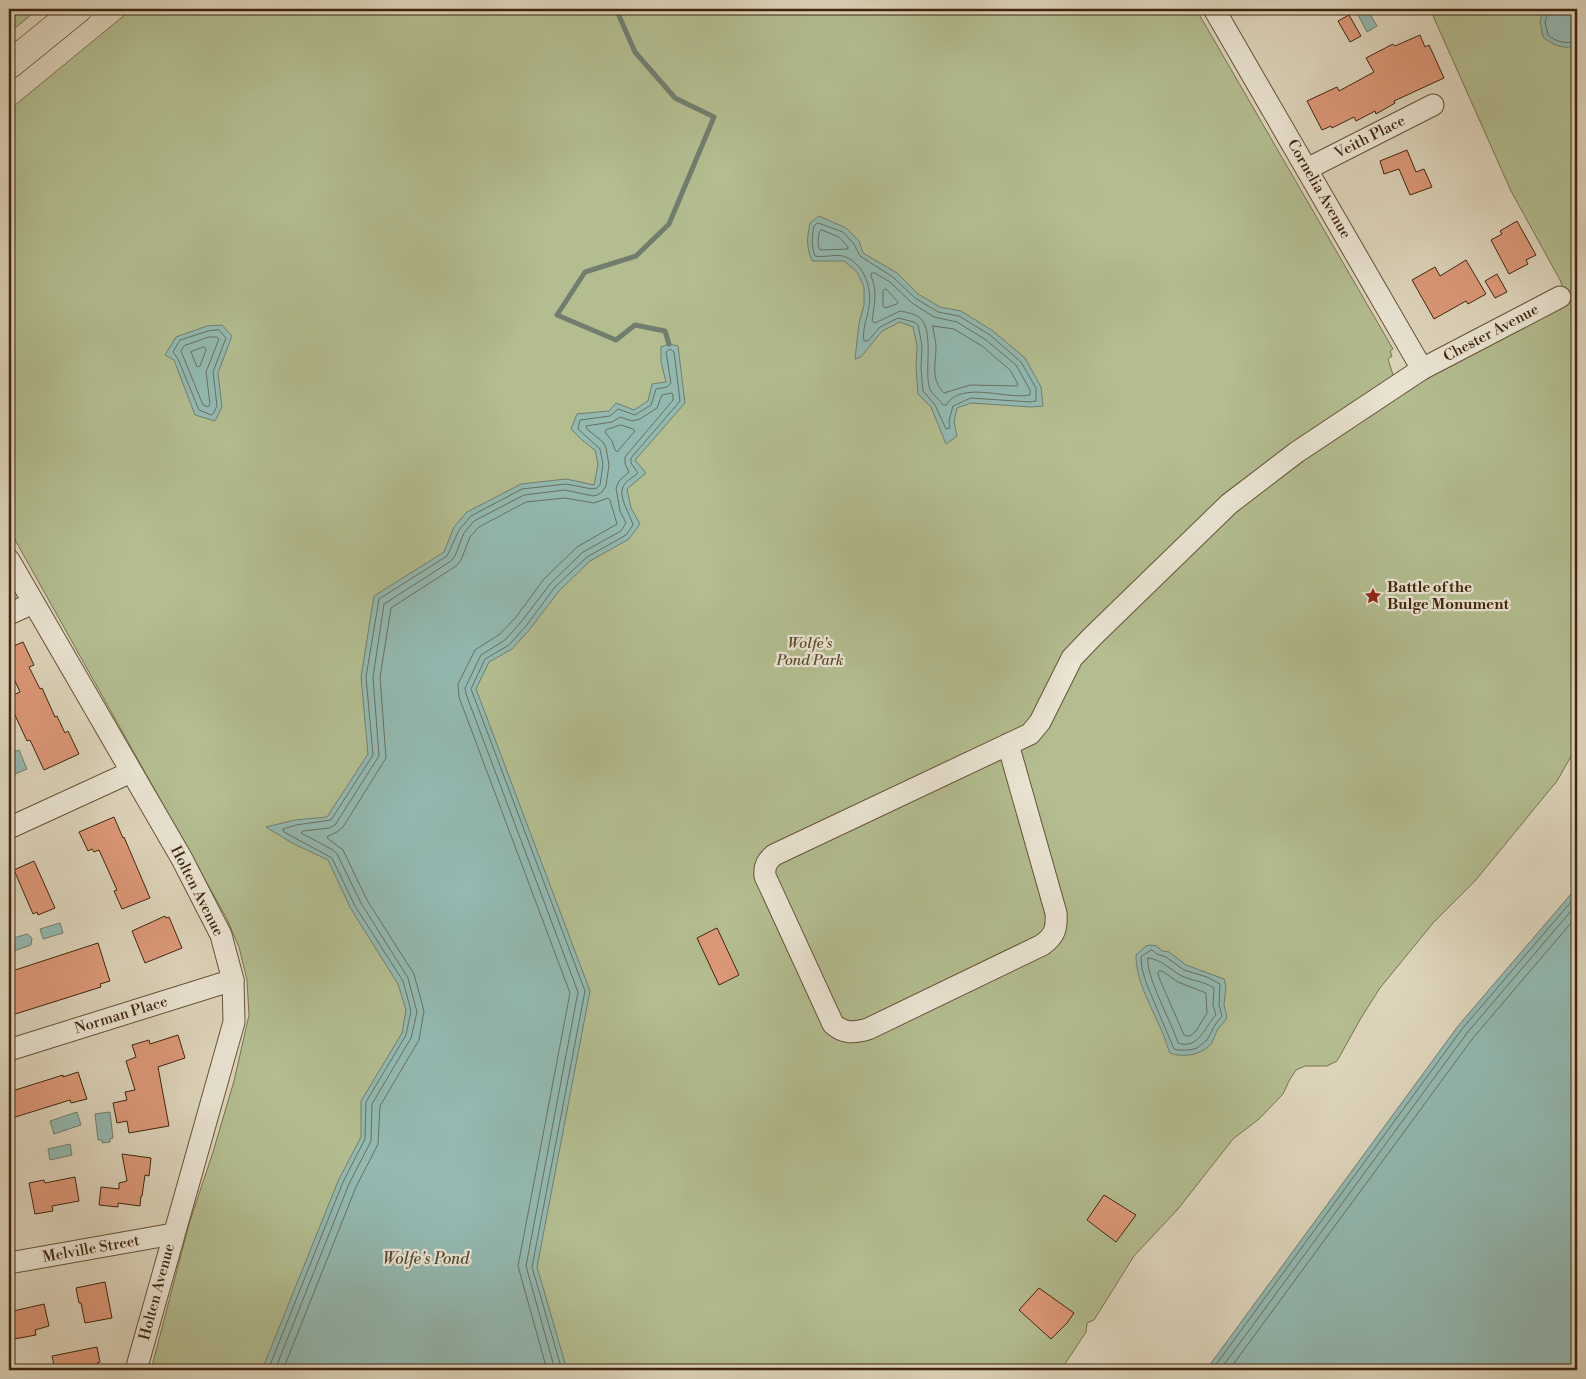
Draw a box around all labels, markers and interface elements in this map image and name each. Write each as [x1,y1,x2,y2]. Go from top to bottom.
street label: Veith Place [1331,111,1409,163]
street label: Cornelia Avenue [1283,136,1355,242]
street label: Chester Avenue [1440,300,1542,366]
place label: Battle of the Bulge Monument [1387,578,1509,614]
place icon: Battle of the Bulge Monument [1363,586,1383,606]
park label: Wolfe's Pond Park [776,634,844,670]
street label: Holten Avenue [166,843,228,939]
street label: Norman Place [72,992,170,1038]
street label: Melville Street [41,1231,142,1267]
street label: Holten Avenue [135,1242,179,1342]
water label: Wolfe's Pond [383,1249,470,1269]

